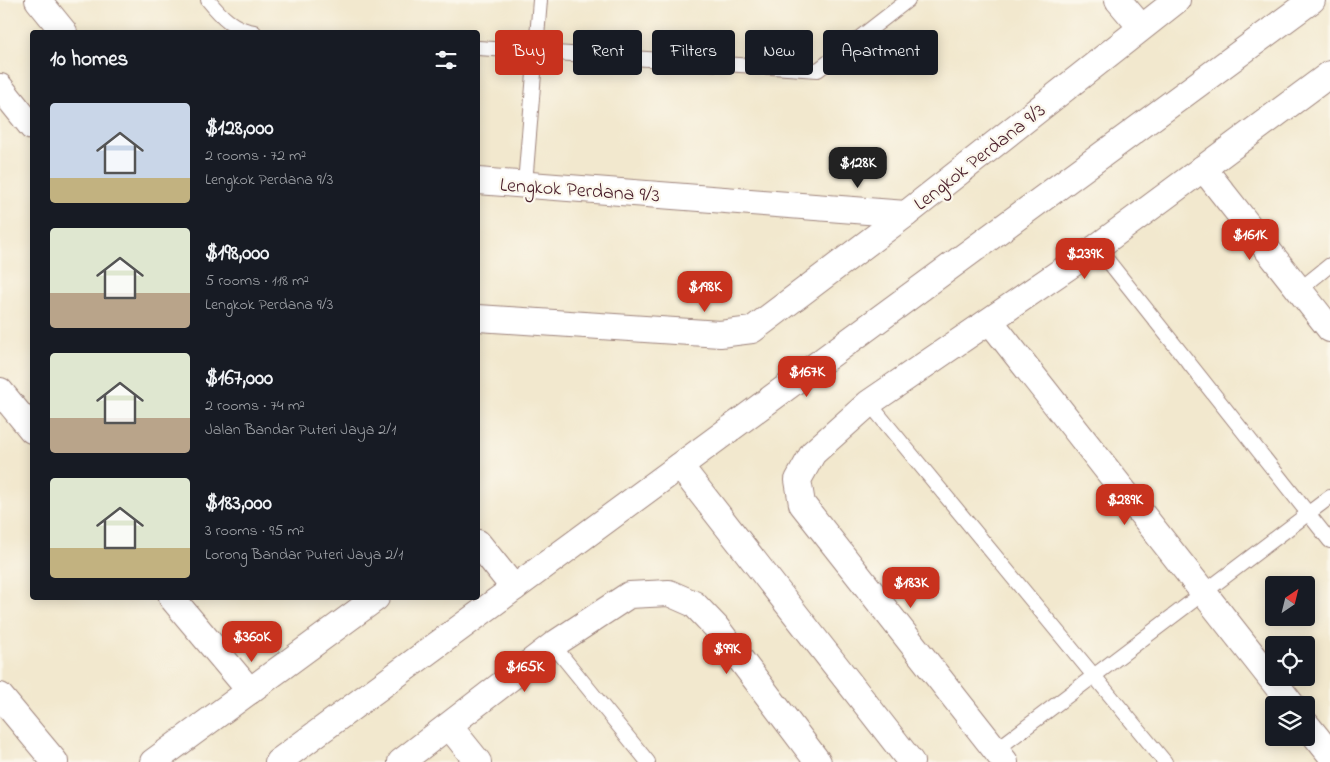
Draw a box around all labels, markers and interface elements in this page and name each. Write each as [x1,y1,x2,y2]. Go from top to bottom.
chip: Buy [495,30,563,75]
chip: Rent [573,30,642,75]
chip: Filters [652,30,735,75]
chip: New [745,30,813,75]
chip: Apartment [823,30,938,75]
text: 10 homes [50,45,128,75]
icon: filters [432,46,460,74]
street label: Lengkok Perdana 9/3 [908,97,1053,220]
text: $128,000 [205,114,274,144]
icon: home [90,123,150,183]
text: 2 rooms · 72 m² [205,144,306,168]
pin: $128K [823,146,893,189]
text: $128K [840,151,876,175]
text: Lengkok Perdana 9/3 [205,168,333,192]
street label: Lengkok Perdana 9/3 [499,171,661,213]
pin: $161K [1215,218,1285,261]
text: $161K [1233,223,1267,247]
pin: $239K [1050,238,1120,280]
text: $198,000 [205,239,269,269]
text: $239K [1067,242,1103,266]
icon: home [90,248,150,308]
text: 5 rooms · 118 m² [205,269,309,293]
pin: $198K [670,270,740,313]
text: $198K [688,275,722,299]
text: Lengkok Perdana 9/3 [205,293,333,317]
pin: $167K [772,356,842,398]
text: $167K [789,360,825,384]
text: $167,000 [205,364,273,394]
icon: home [90,373,150,433]
text: 2 rooms · 74 m² [205,394,305,418]
text: Jalan Bandar Puteri Jaya 2/1 [205,418,396,442]
pin: $289K [1090,484,1160,526]
text: $289K [1107,488,1143,512]
text: $183,000 [205,489,272,519]
icon: home [90,498,150,558]
text: 3 rooms · 95 m² [205,519,304,543]
text: Lorong Bandar Puteri Jaya 2/1 [205,543,403,567]
pin: $183K [876,566,946,609]
text: $183K [893,571,929,595]
north arrow [1265,576,1315,626]
map controls [1265,576,1315,746]
pin: $360K [217,620,287,663]
text: $360K [233,625,271,649]
pin: $99K [697,632,757,675]
button: locate [1265,636,1315,686]
text: $99K [713,637,741,661]
pin: $165K [490,650,560,693]
text: $165K [506,655,544,679]
button: layers [1265,696,1315,746]

